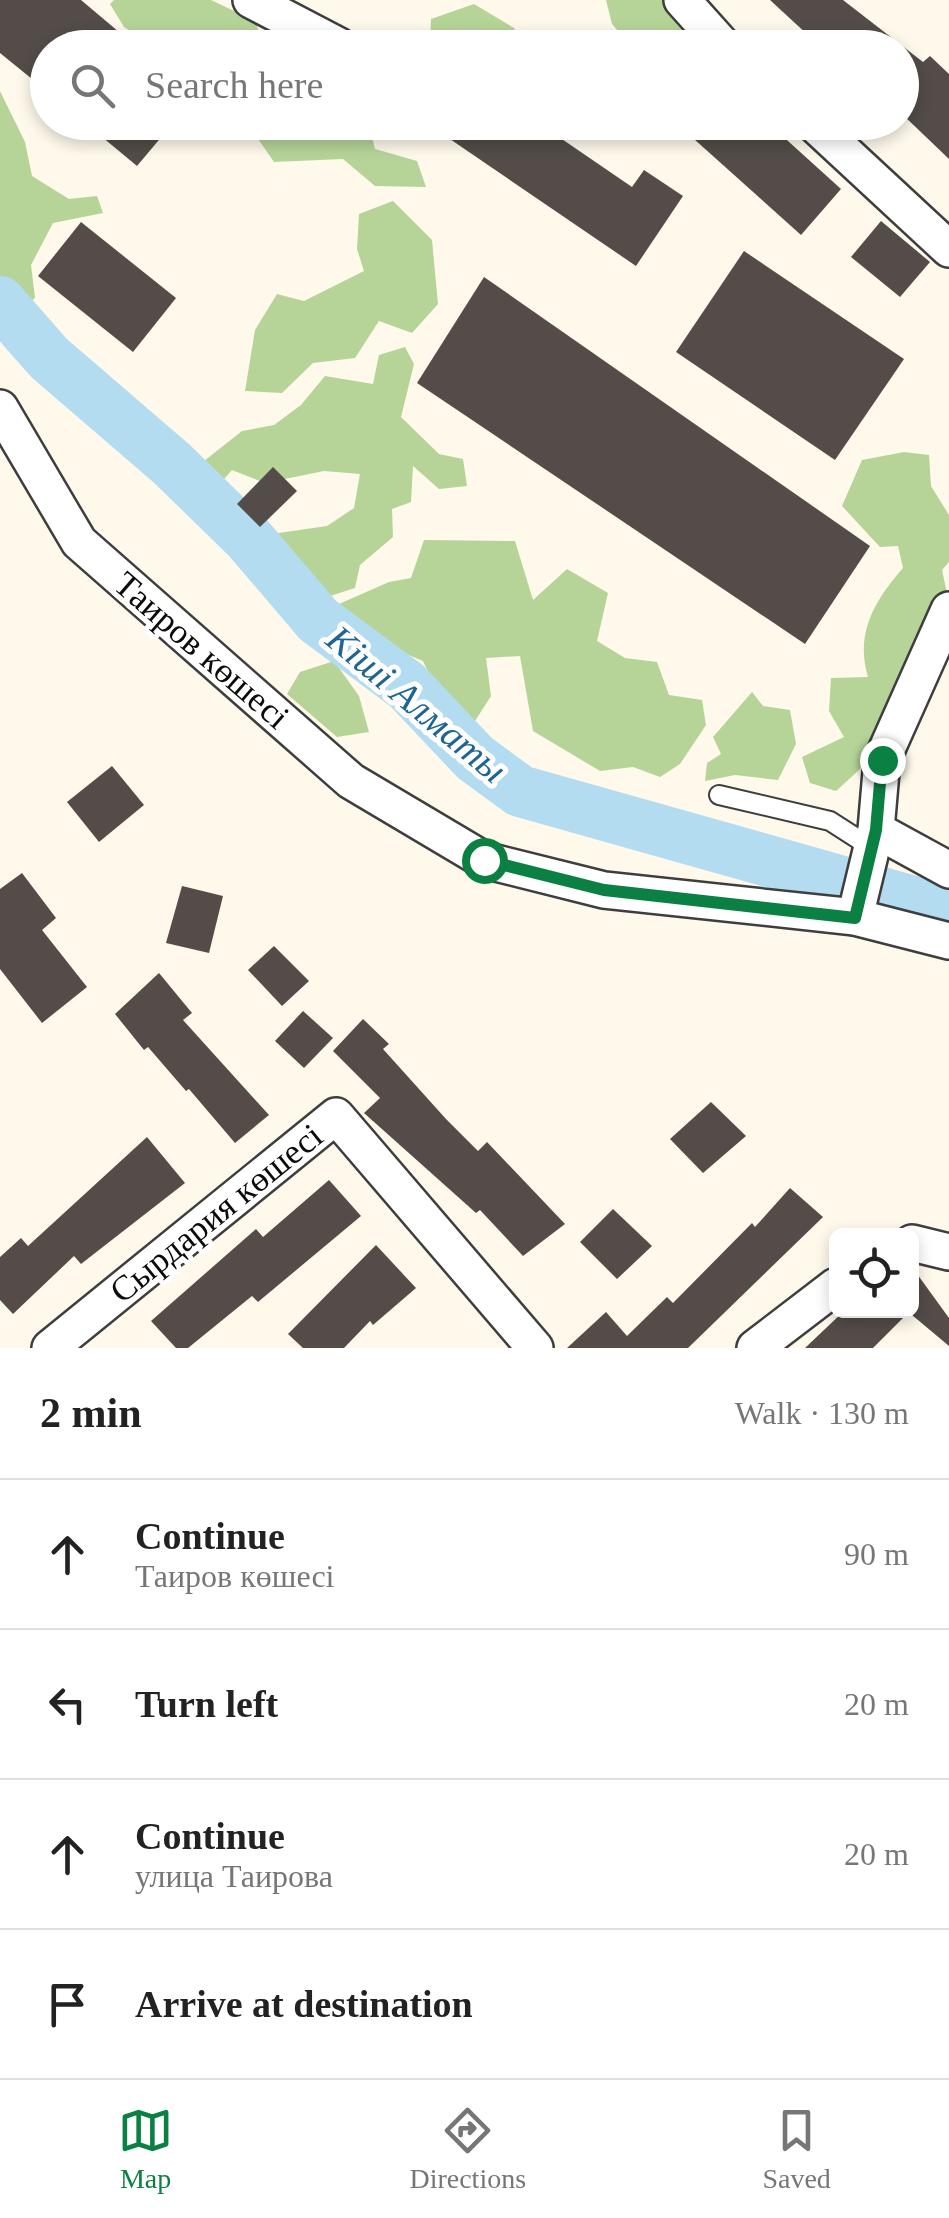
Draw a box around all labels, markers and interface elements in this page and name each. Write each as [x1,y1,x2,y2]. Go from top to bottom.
search box [30,30,919,140]
icon: search [65,58,120,113]
text: Search here [145,64,323,106]
street label: Таиров көшесі [107,564,297,737]
water label: Кіші Алматы [318,616,515,791]
route end [860,738,906,784]
route start [462,838,508,884]
street label: Сырдария көшесі [102,1116,330,1311]
map controls [829,1228,919,1318]
button: locate [829,1228,919,1318]
text: 2 min [40,1390,142,1436]
text: Walk · 130 m [735,1395,909,1431]
text: Continue [135,1515,285,1557]
icon: ahead [40,1527,95,1582]
text: 90 m [844,1536,909,1572]
text: Таиров көшесі [135,1558,334,1594]
icon: left [40,1677,95,1732]
text: Turn left [135,1683,278,1725]
text: 20 m [844,1686,909,1722]
text: Continue [135,1815,285,1857]
icon: ahead [40,1827,95,1882]
text: 20 m [844,1836,909,1872]
text: улица Таирова [135,1858,333,1894]
icon: arrive [40,1977,95,2032]
text: Arrive at destination [135,1983,473,2025]
tab: Map [118,2103,173,2195]
tab: Directions [409,2103,526,2195]
tab: Saved [762,2103,831,2195]

